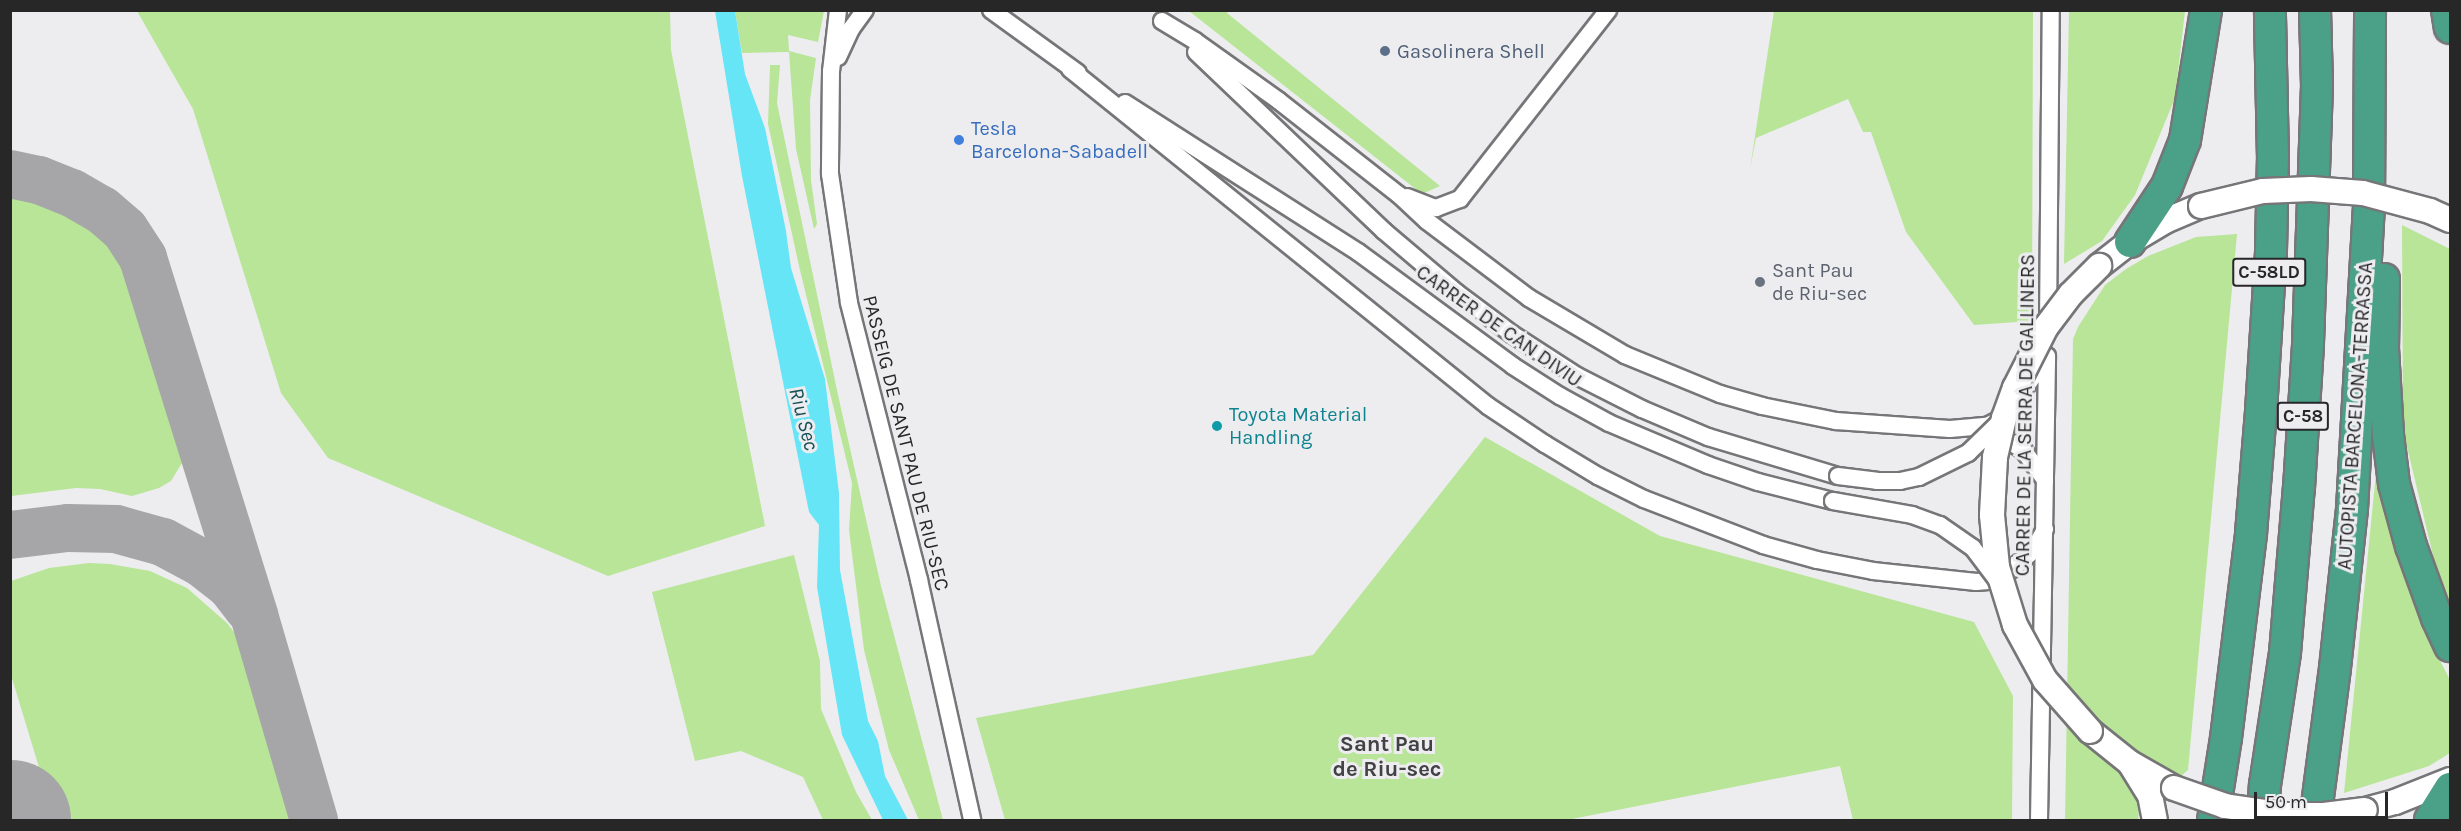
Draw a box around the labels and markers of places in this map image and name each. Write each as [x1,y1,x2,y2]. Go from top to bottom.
place label: Gasolinera Shell [1397,39,1545,63]
marker: Gasolinera Shell [1378,44,1392,58]
place label: Tesla Barcelona-Sabadell [971,116,1148,163]
marker: Tesla Barcelona-Sabadell [952,133,966,147]
place label: Sant Pau de Riu-sec [1772,258,1867,305]
marker: Sant Pau de Riu-sec [1753,275,1767,289]
place label: Toyota Material Handling [1229,402,1367,449]
marker: Toyota Material Handling [1210,419,1224,433]

